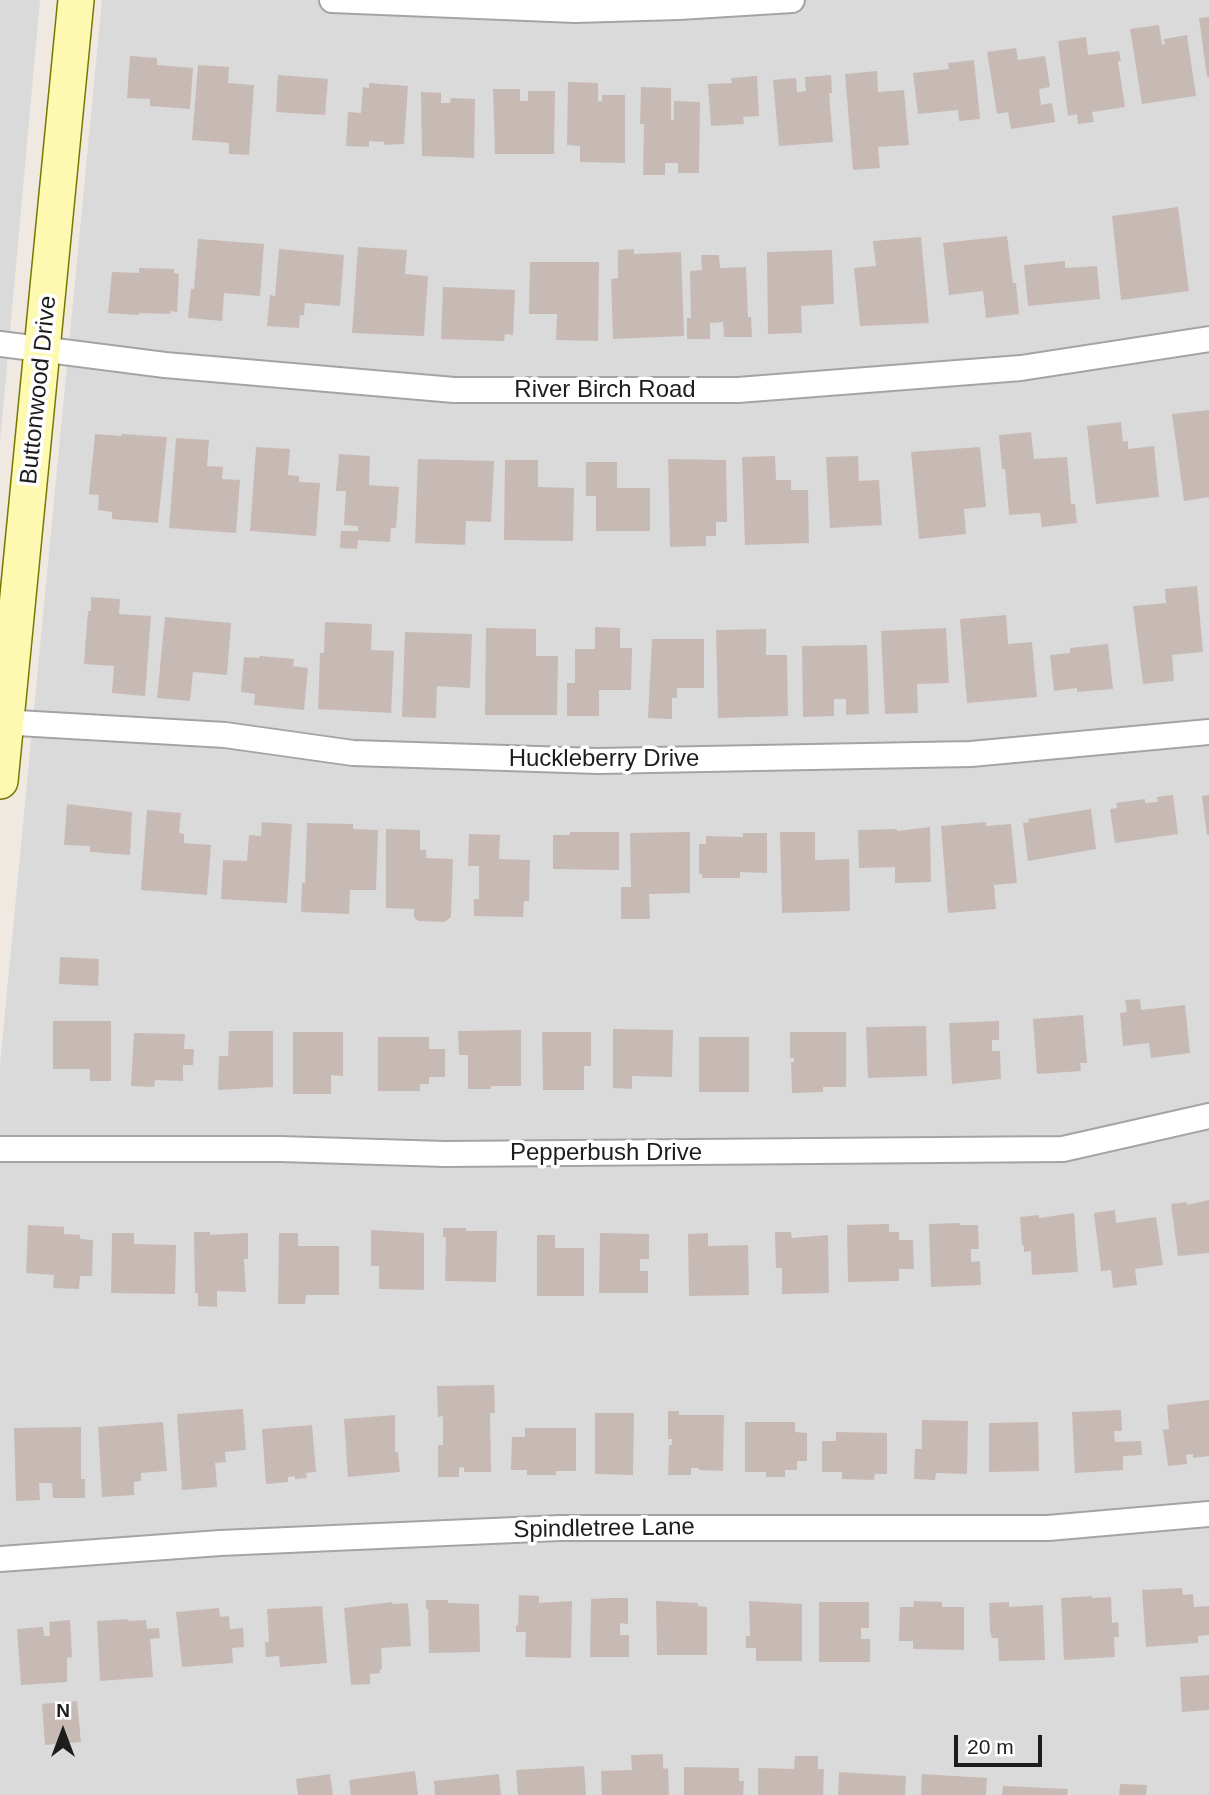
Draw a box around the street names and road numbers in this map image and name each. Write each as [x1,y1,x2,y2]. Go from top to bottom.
street label: Buttonwood Drive [15,294,63,486]
street label: River Birch Road [514,376,696,404]
street label: Huckleberry Drive [509,745,699,773]
street label: Pepperbush Drive [510,1139,702,1167]
street label: Spindletree Lane [513,1513,695,1545]

